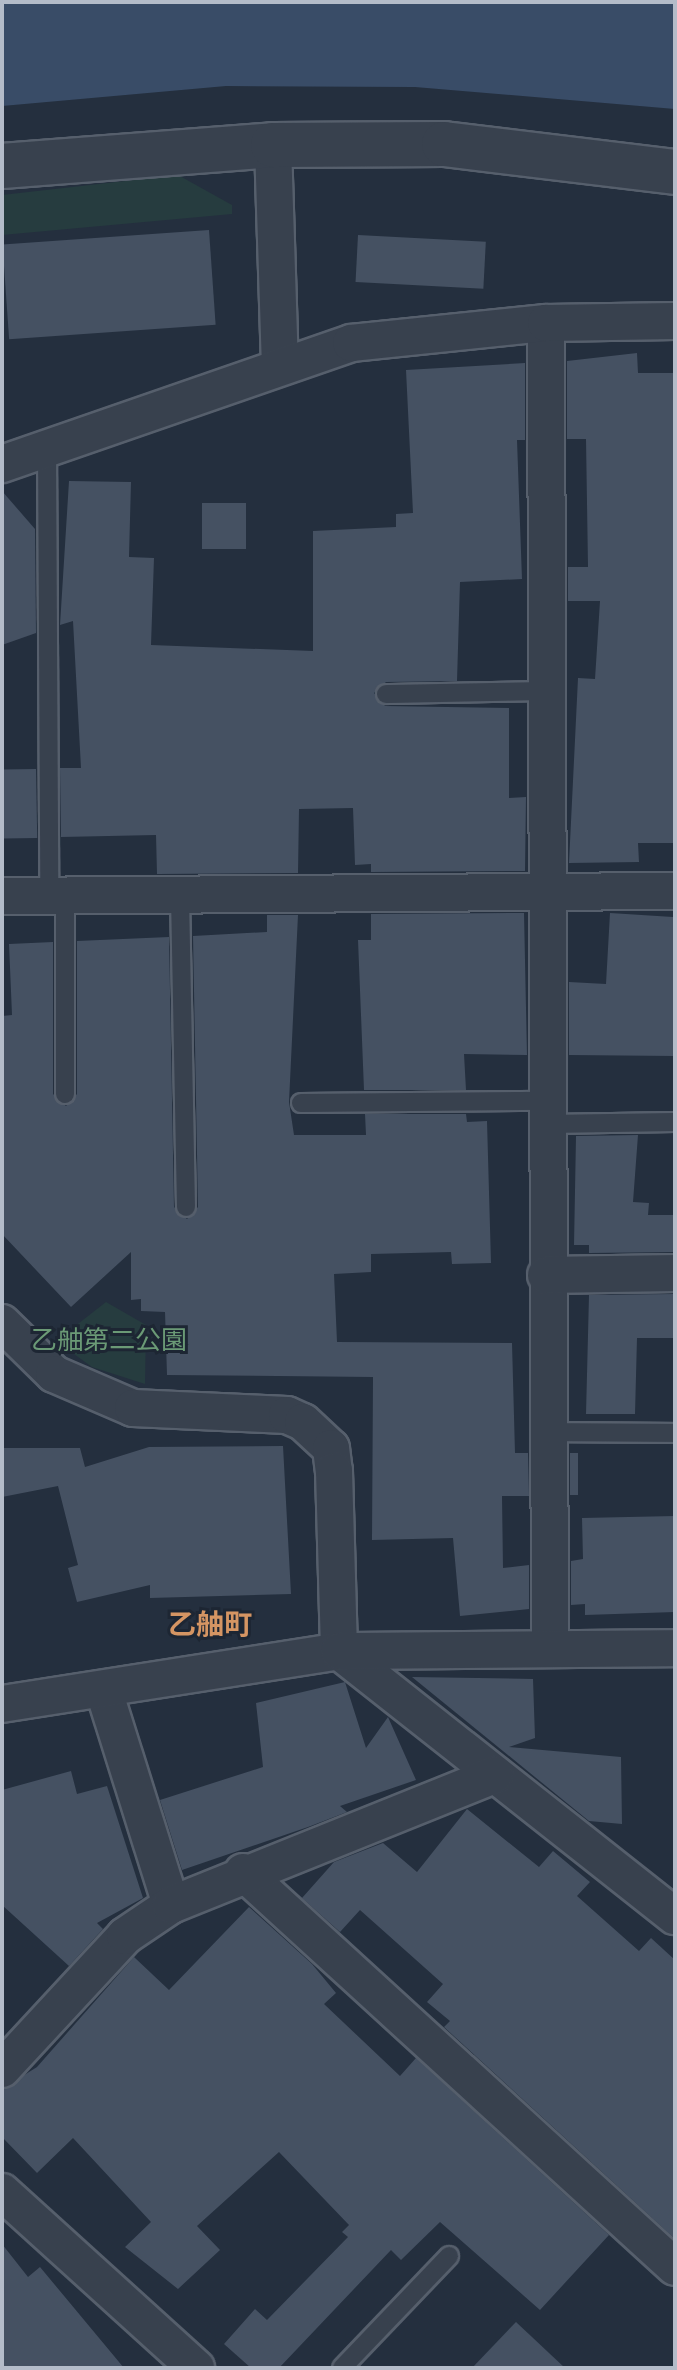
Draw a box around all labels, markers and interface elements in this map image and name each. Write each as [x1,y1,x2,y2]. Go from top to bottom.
park label: 乙舳第二公園 [31,1324,187,1356]
district label: 乙舳町 [168,1606,252,1640]

